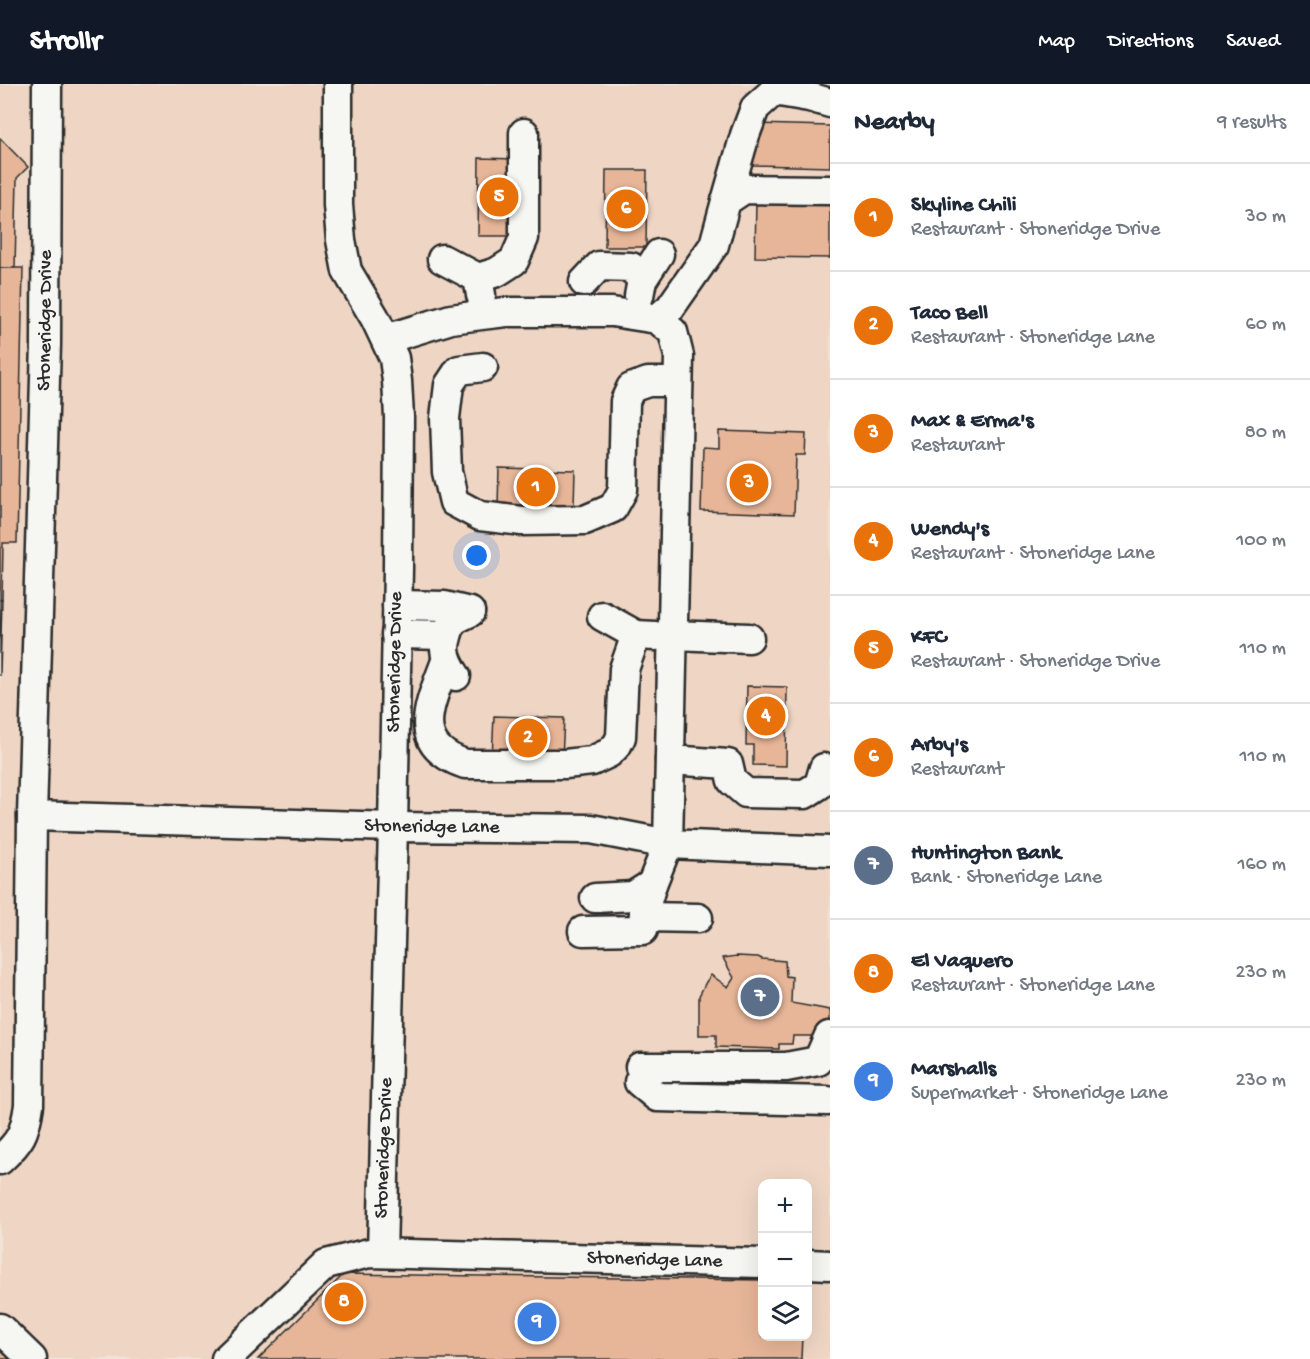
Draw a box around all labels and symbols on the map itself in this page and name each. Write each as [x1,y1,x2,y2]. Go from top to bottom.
pin: 5 [480,174,518,220]
pin: 6 [606,186,646,232]
street label: Stoneridge Drive [33,249,58,391]
pin: 3 [730,460,768,506]
pin: 1 [516,464,556,510]
your location [462,541,491,570]
street label: Stoneridge Drive [383,591,409,733]
pin: 4 [746,694,786,738]
pin: 2 [508,716,548,760]
street label: Stoneridge Lane [364,815,500,840]
pin: 7 [740,974,780,1020]
street label: Stoneridge Drive [371,1077,399,1219]
street label: Stoneridge Lane [587,1247,723,1274]
pin: 8 [324,1280,364,1324]
pin: 9 [518,1300,556,1344]

